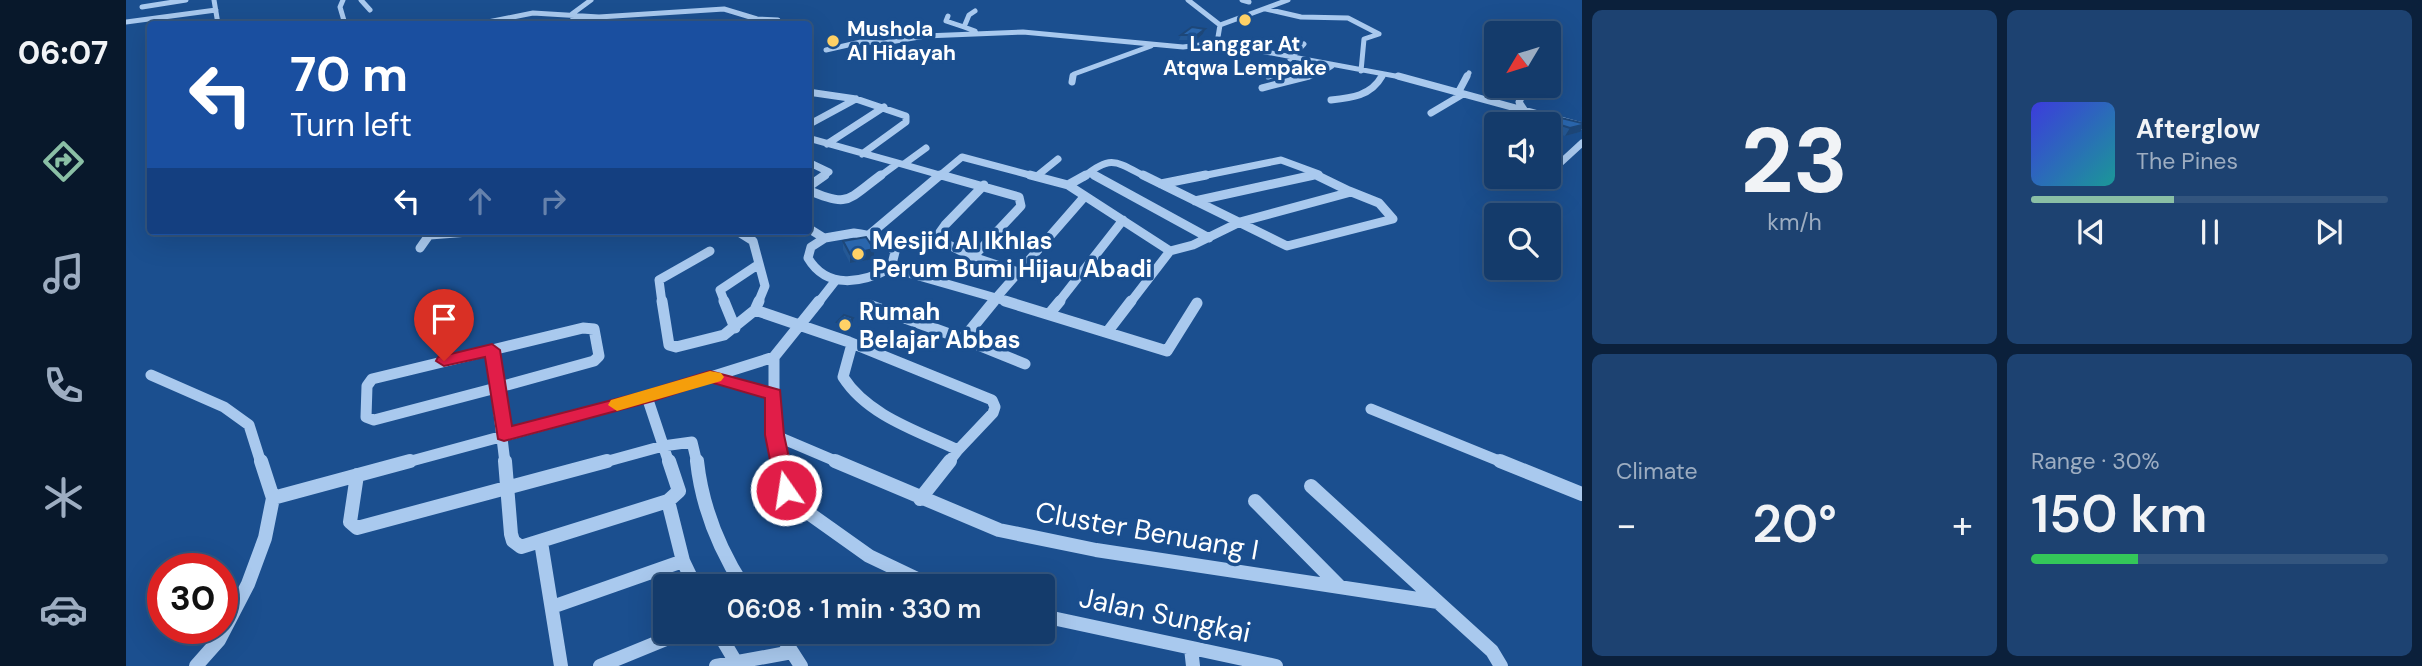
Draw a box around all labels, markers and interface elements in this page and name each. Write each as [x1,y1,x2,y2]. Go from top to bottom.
marker: Langgar At Atqwa Lempake [1237,12,1253,28]
place label: Mushola Al Hidayah [847,15,956,67]
north arrow [1484,21,1561,98]
map controls [1484,21,1561,280]
place label: Langgar At Atqwa Lempake [1163,30,1327,82]
text: 06:07 [18,32,108,74]
marker: Mushola Al Hidayah [825,33,841,49]
text: 70 m [290,42,408,106]
icon: left [175,49,266,140]
text: 23 [1741,102,1848,220]
text: Turn left [290,104,412,146]
button: sound [1484,112,1561,189]
text: Afterglow [2136,112,2260,146]
icon: directions [39,137,88,186]
text: The Pines [2136,146,2238,176]
icon: left [388,182,426,220]
icon: ahead [461,182,499,220]
icon: right [534,182,572,220]
button: search [1484,203,1561,280]
text: km/h [1767,207,1822,237]
icon: previous [2072,213,2110,251]
icon: pause [2191,213,2229,251]
icon: next [2310,213,2348,251]
place label: Mesjid Al Ikhlas Perum Bumi Hijau Abadi [872,225,1152,284]
marker: Mesjid Al Ikhlas Perum Bumi Hijau Abadi [850,246,866,262]
icon: music [39,249,88,298]
pin [414,289,474,361]
place label: Rumah Belajar Abbas [859,296,1021,355]
icon: arrive [425,300,463,338]
marker: Rumah Belajar Abbas [837,317,853,333]
icon: phone [39,361,88,410]
text: Range · 30% [2031,446,2160,476]
position arrow [749,453,823,527]
text: Climate [1616,456,1698,486]
icon: climate [39,473,88,522]
text: 150 km [2031,480,2207,548]
text: 20° [1752,490,1837,558]
street label: Cluster Benuang I [1033,493,1261,569]
text: − [1616,500,1637,550]
text: + [1952,500,1973,550]
speed limit sign: 30 [147,553,238,644]
street label: Jalan Sungkai [1076,579,1254,651]
icon: car [39,585,88,634]
text: 06:08 · 1 min · 330 m [727,592,981,626]

